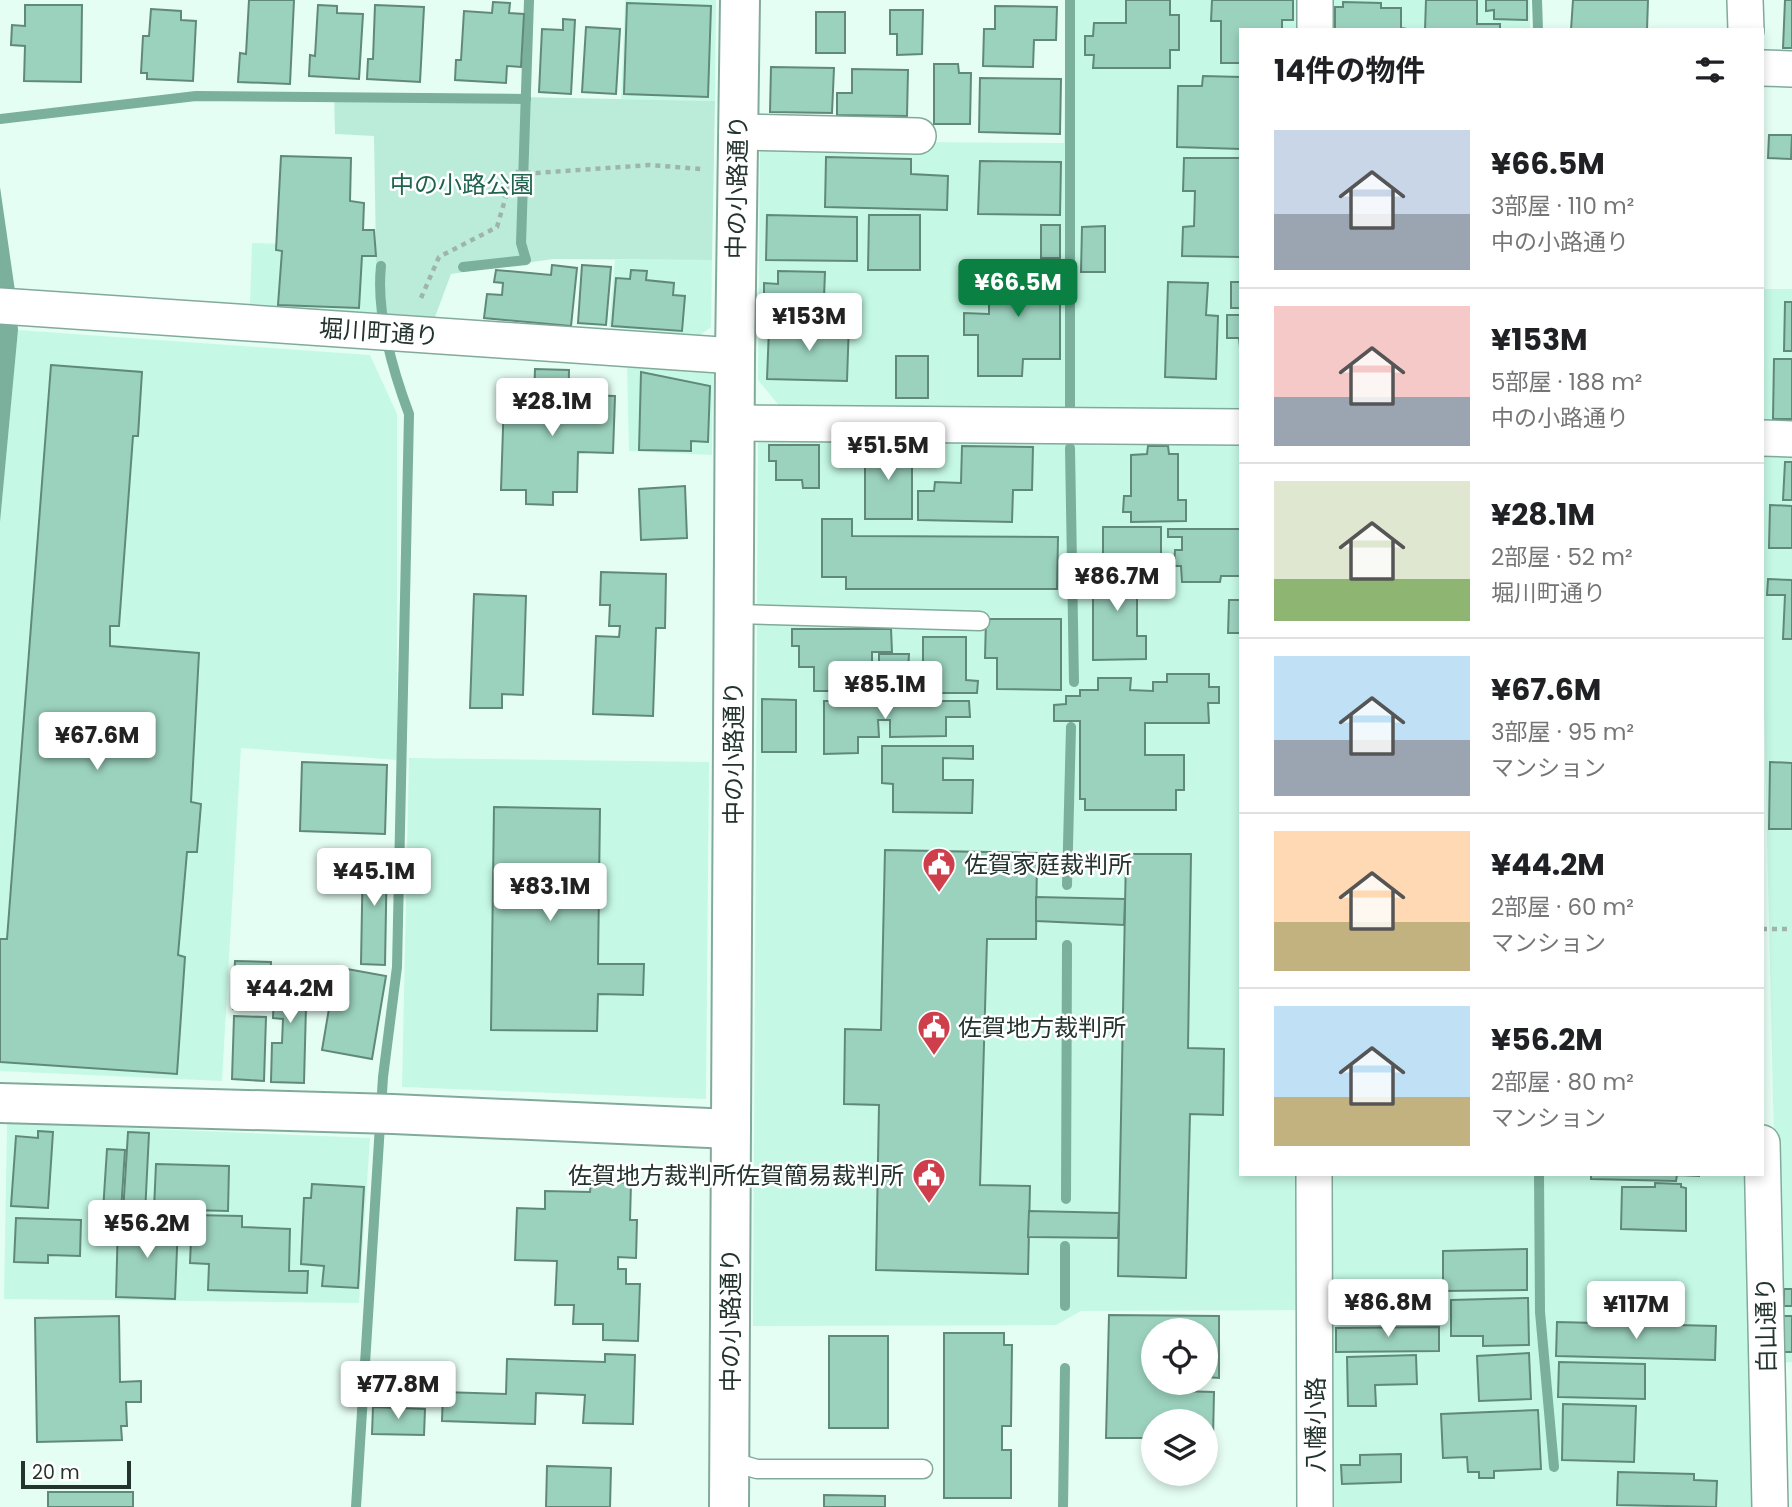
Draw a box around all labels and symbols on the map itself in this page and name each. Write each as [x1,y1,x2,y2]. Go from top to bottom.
street label: 中の小路通り [719,115,755,259]
park label: 中の小路公園 [390,168,534,201]
pin: ¥66.5M [961,260,1075,319]
pin: ¥153M [760,294,858,353]
street label: 堀川町通り [318,311,440,353]
pin: ¥28.1M [495,378,609,438]
pin: ¥51.5M [831,422,945,482]
pin: ¥86.7M [1060,554,1174,613]
pin: ¥85.1M [828,662,942,721]
street label: 中の小路通り [717,681,750,825]
pin: ¥67.6M [40,712,154,772]
public building icon: 佐賀家庭裁判所 [920,845,958,894]
pin: ¥45.1M [317,848,431,908]
place label: 佐賀家庭裁判所 [964,848,1132,881]
pin: ¥83.1M [493,864,607,923]
pin: ¥44.2M [233,965,347,1025]
public building icon: 佐賀地方裁判所 [915,1008,953,1057]
place label: 佐賀地方裁判所 [958,1011,1126,1044]
public building icon: 佐賀地方裁判所佐賀簡易裁判所 [910,1156,948,1205]
place label: 佐賀地方裁判所佐賀簡易裁判所 [568,1159,904,1192]
pin: ¥56.2M [90,1200,204,1260]
street label: 中の小路通り [714,1248,747,1392]
street label: 白山通り [1749,1277,1783,1373]
pin: ¥86.8M [1331,1280,1445,1339]
pin: ¥117M [1587,1282,1685,1341]
pin: ¥77.8M [341,1362,455,1421]
street label: 八幡小路 [1299,1377,1332,1473]
scale bar [21,1458,131,1490]

